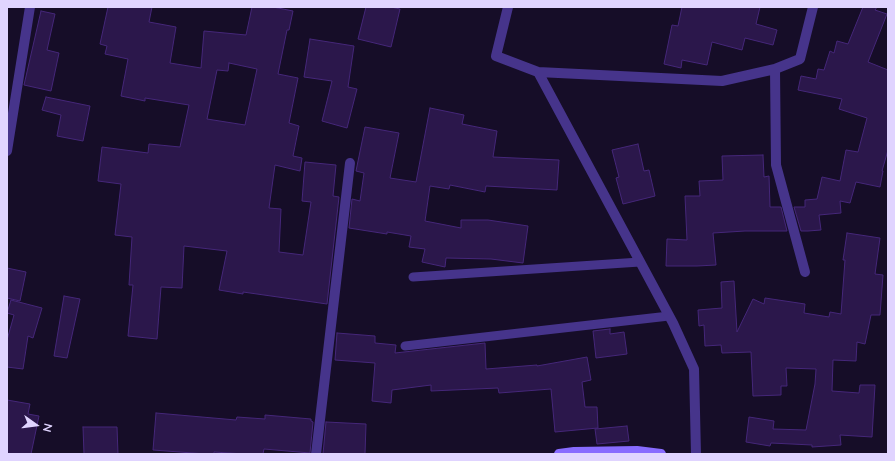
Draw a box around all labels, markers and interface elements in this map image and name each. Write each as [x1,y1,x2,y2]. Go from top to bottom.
north arrow [16,405,56,445]
text: N [41,422,55,434]

